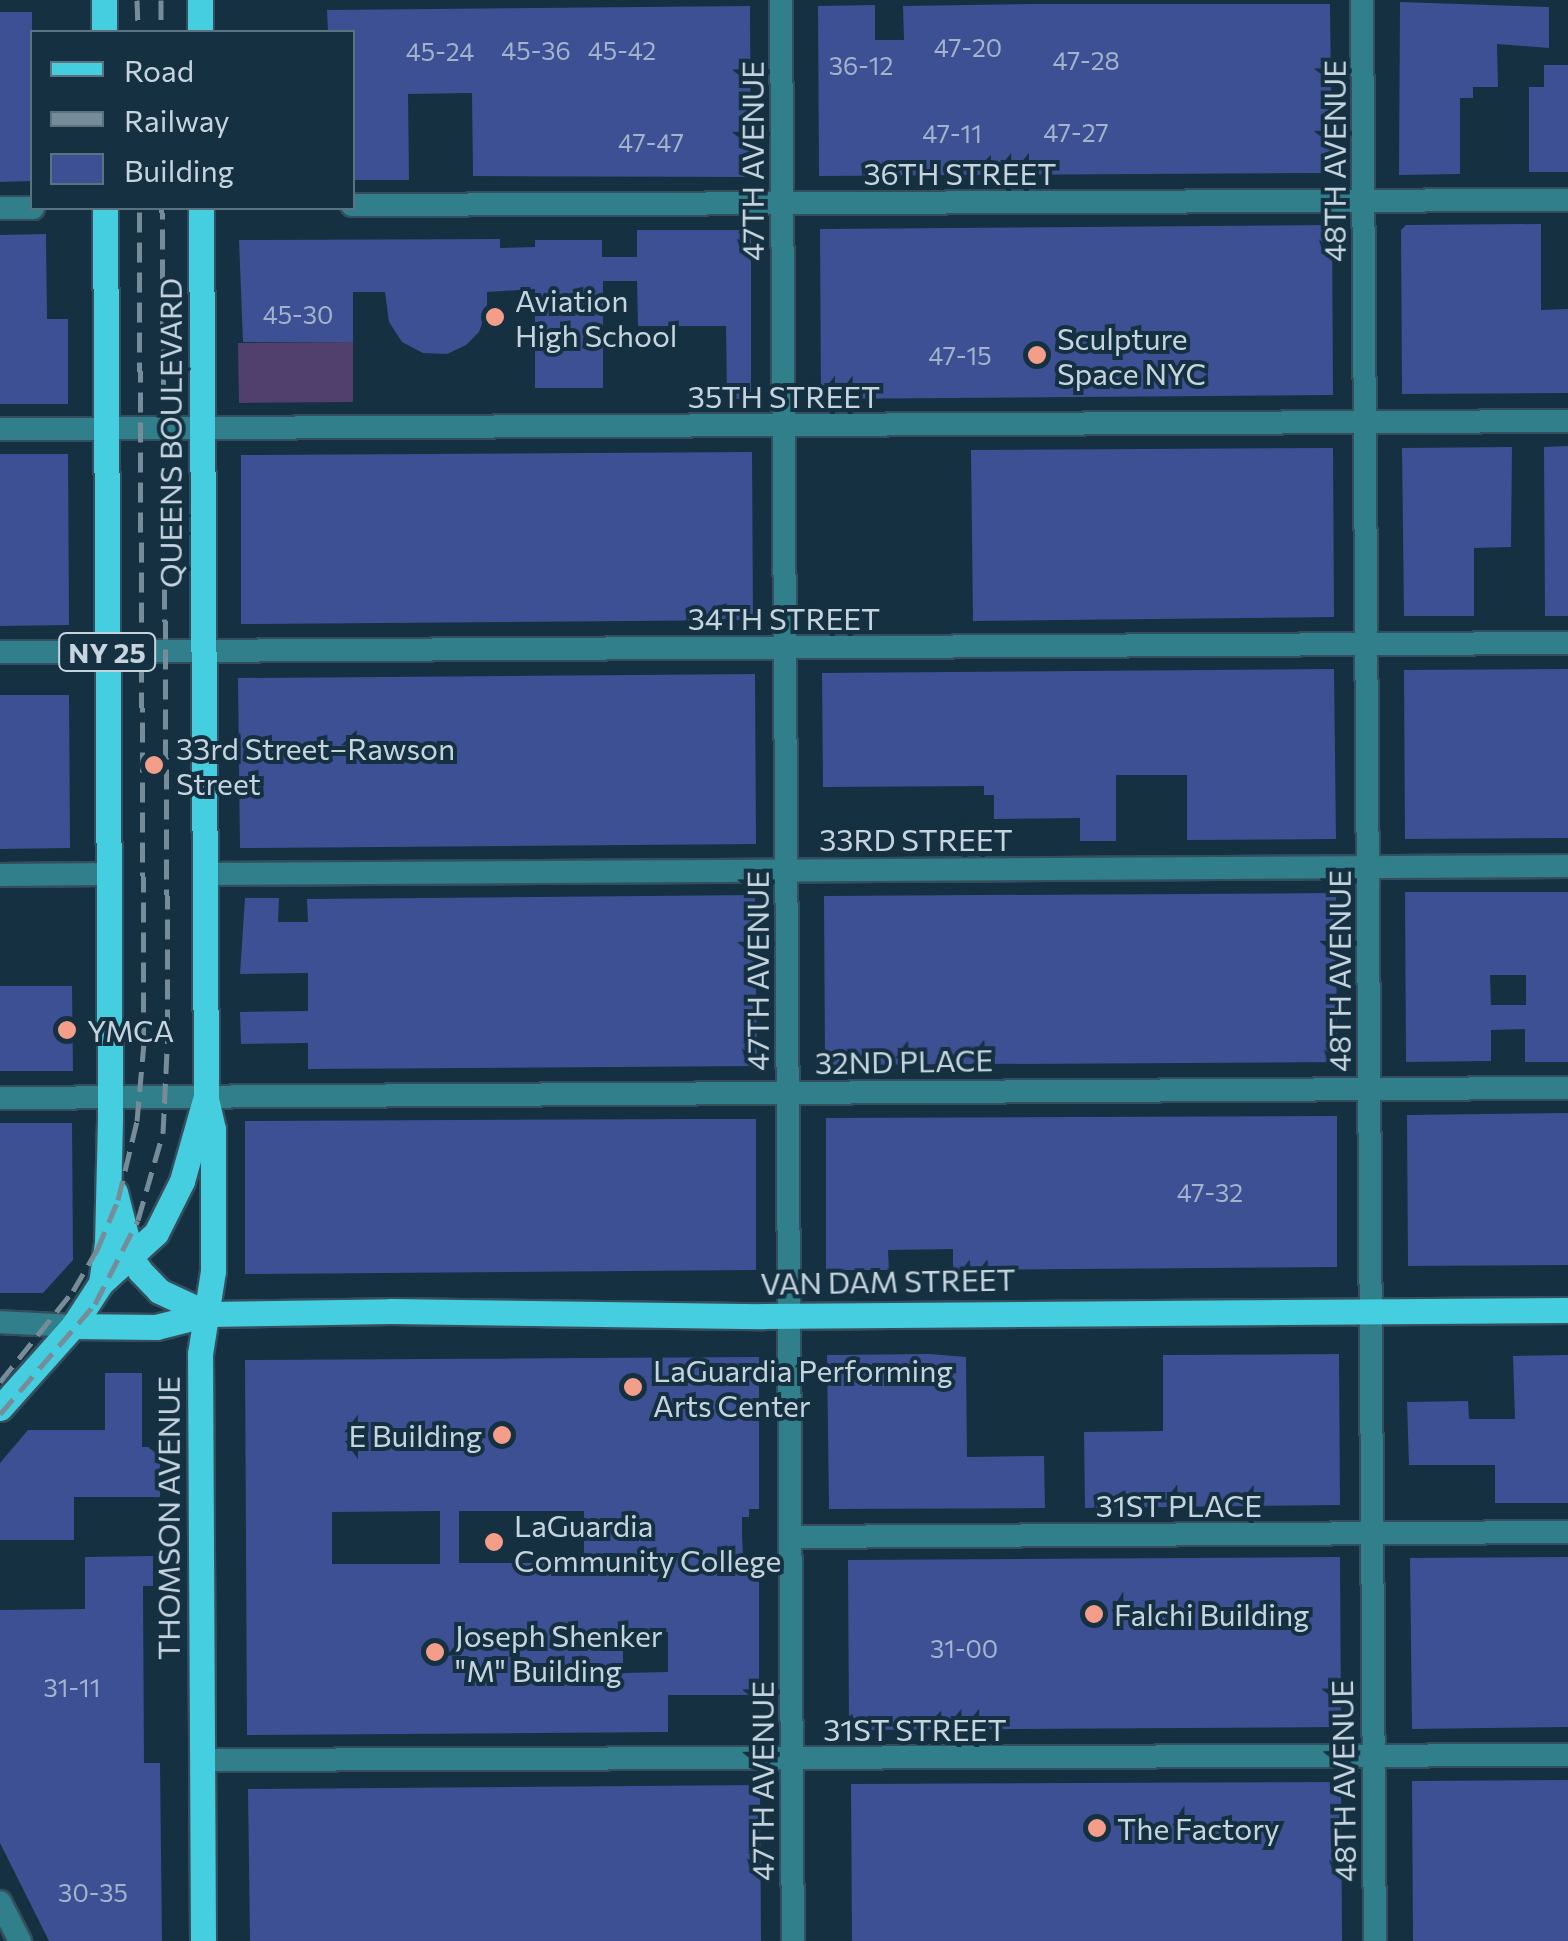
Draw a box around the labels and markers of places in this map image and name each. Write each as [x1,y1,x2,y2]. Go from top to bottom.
place label: Aviation High School [515,282,677,352]
marker: Aviation High School [484,306,506,328]
place label: Sculpture Space NYC [1057,320,1206,390]
marker: Sculpture Space NYC [1026,344,1048,366]
place label: 33rd Street–Rawson Street [176,730,455,800]
marker: 33rd Street–Rawson Street [141,752,167,778]
place label: YMCA [87,1012,174,1048]
marker: YMCA [56,1019,78,1041]
place label: LaGuardia Performing Arts Center [653,1352,953,1422]
marker: LaGuardia Performing Arts Center [622,1376,644,1398]
place label: E Building [349,1417,482,1453]
marker: E Building [491,1424,513,1446]
place label: LaGuardia Community College [514,1507,781,1578]
marker: LaGuardia Community College [483,1531,505,1553]
place label: Falchi Building [1114,1596,1309,1632]
marker: Falchi Building [1083,1603,1105,1625]
place label: Joseph Shenker "M" Building [455,1617,663,1688]
marker: Joseph Shenker "M" Building [424,1641,446,1663]
place label: The Factory [1117,1810,1280,1846]
marker: The Factory [1086,1817,1108,1839]

